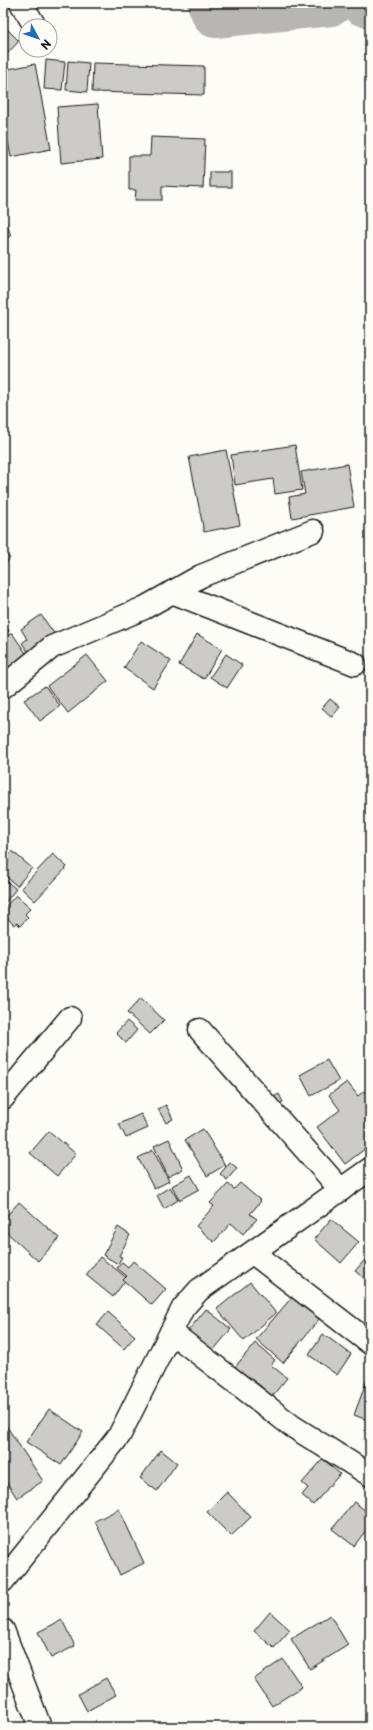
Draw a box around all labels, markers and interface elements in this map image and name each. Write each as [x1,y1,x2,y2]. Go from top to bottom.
north arrow [18,18,58,58]
text: N [37,36,55,54]

